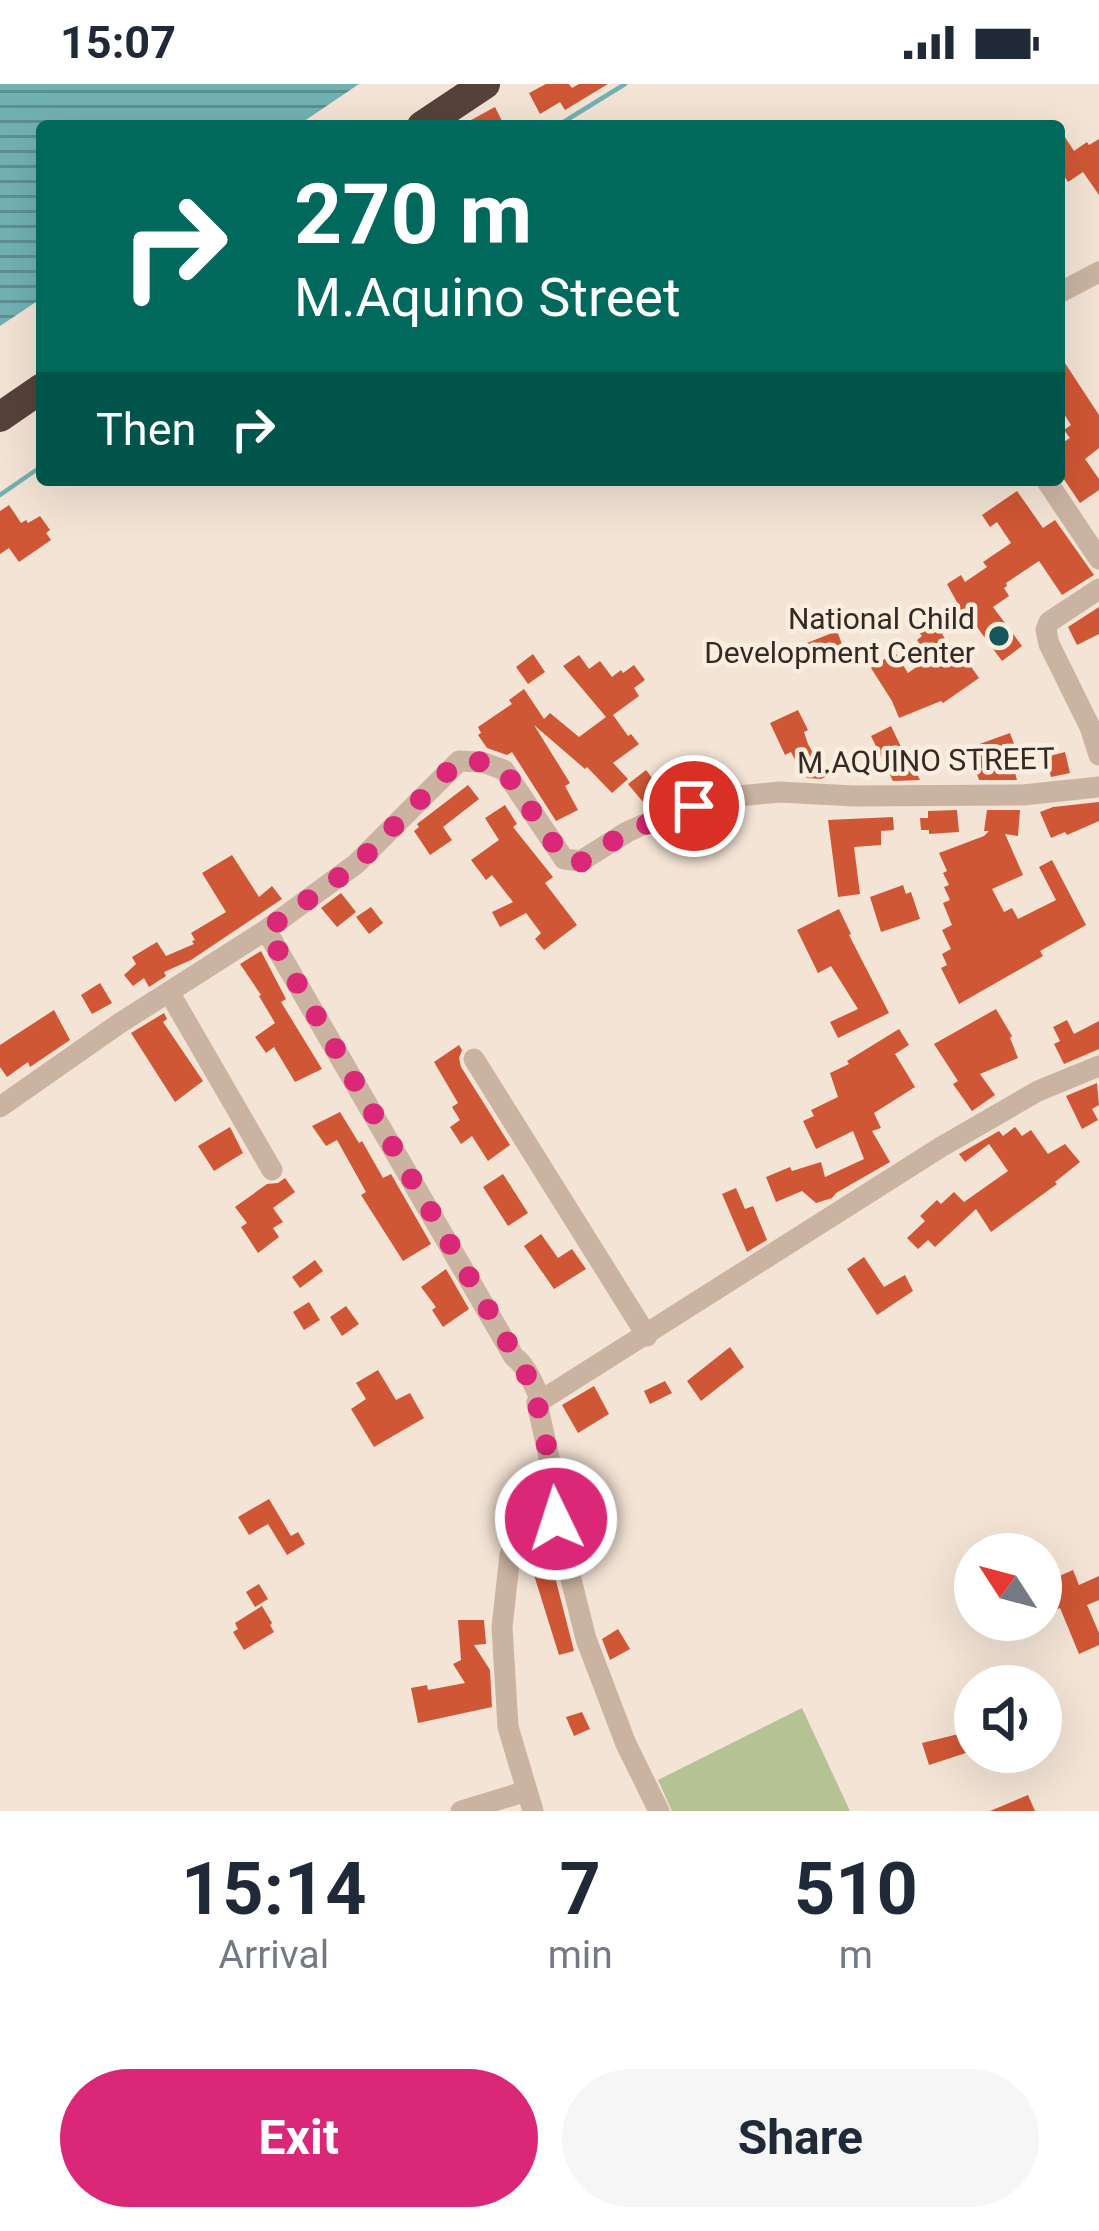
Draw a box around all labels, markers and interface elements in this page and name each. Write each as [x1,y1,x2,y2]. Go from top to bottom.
text: 15:07 [60,16,176,69]
text: 270 m [294,165,532,264]
icon: right [96,168,252,324]
text: M.Aquino Street [294,266,681,329]
icon: right [220,396,286,462]
text: Then [96,403,196,456]
place label: National Child Development Center [704,601,975,670]
marker: National Child Development Center [986,623,1012,649]
street label: M.AQUINO STREET [797,741,1055,780]
pin [643,755,745,857]
icon: arrive [661,773,727,839]
position arrow [493,1456,619,1582]
north arrow [954,1533,1062,1641]
map controls [954,1533,1062,1773]
button: sound [954,1665,1062,1773]
text: 15:14 [181,1847,367,1932]
text: 7 [560,1847,601,1932]
text: 510 [794,1847,918,1932]
text: Arrival [218,1932,329,1978]
text: min [548,1932,613,1978]
text: m [839,1932,873,1978]
button: Exit [60,2069,538,2207]
button: Share [562,2069,1039,2207]

